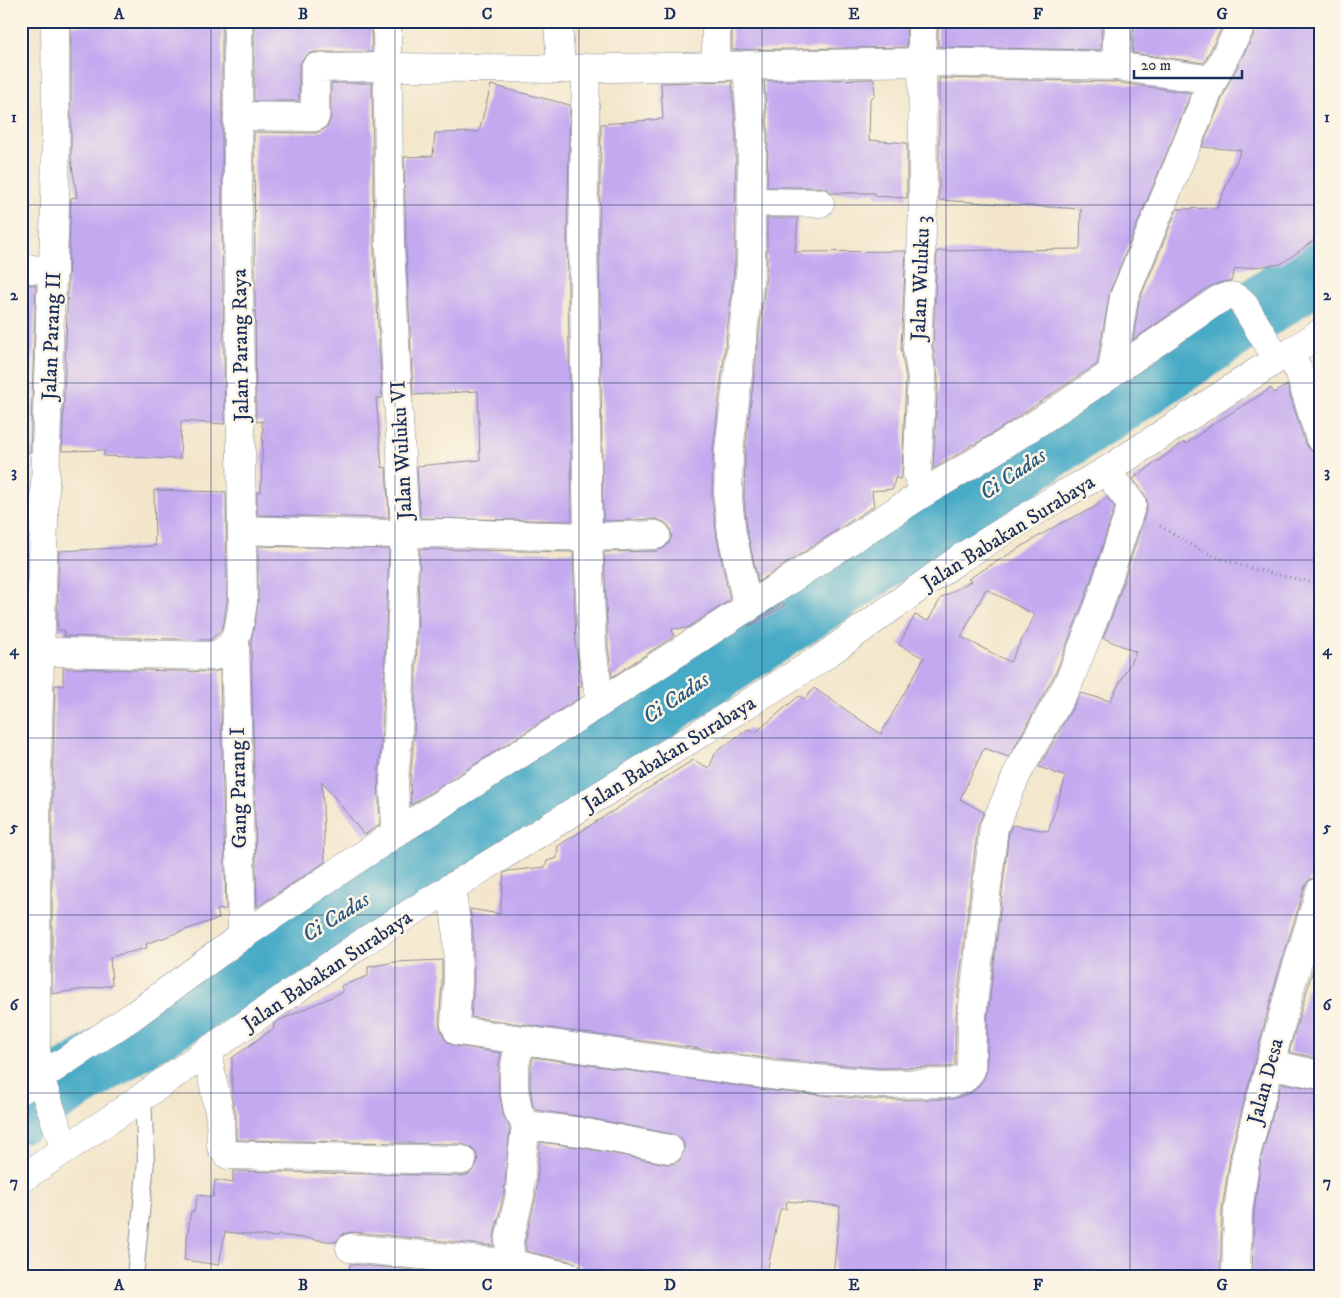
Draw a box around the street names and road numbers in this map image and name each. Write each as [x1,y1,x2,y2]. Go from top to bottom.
street label: Jalan Wuluku 3 [906,215,936,343]
street label: Jalan Parang Raya [227,268,255,424]
street label: Jalan Parang II [37,271,67,403]
street label: Jalan Wuluku VI [385,380,419,522]
street label: Jalan Babakan Surabaya [916,469,1100,598]
street label: Jalan Babakan Surabaya [577,690,761,819]
street label: Gang Parang I [225,727,253,849]
street label: Jalan Babakan Surabaya [236,904,417,1038]
street label: Jalan Desa [1242,1035,1290,1129]

